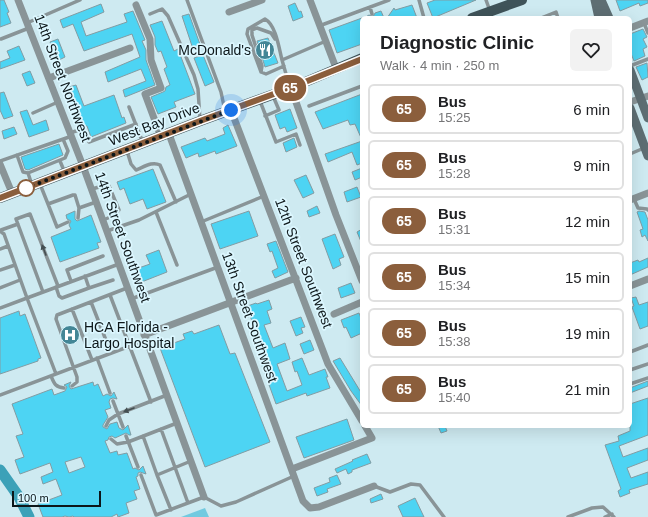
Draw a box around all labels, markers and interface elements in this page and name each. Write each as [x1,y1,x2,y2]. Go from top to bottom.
street label: 14th Street Northwest [31,12,95,144]
button: heart [570,29,612,71]
text: Diagnostic Clinic [380,32,534,53]
restaurant icon: McDonald's [254,39,276,61]
place label: McDonald's [178,42,251,58]
text: Walk · 4 min · 250 m [380,58,499,73]
line badge: 65 [272,75,308,101]
text: 65 [282,80,298,96]
text: Bus [438,93,466,110]
street label: West Bay Drive [106,99,202,149]
your location [221,100,241,120]
text: 65 [396,101,412,117]
text: 6 min [573,101,610,118]
text: 15:25 [438,110,471,125]
text: Bus [438,149,466,166]
text: 65 [396,157,412,173]
text: 9 min [573,157,610,174]
text: 15:28 [438,166,471,181]
street label: 14th Street Southwest [92,170,154,305]
unlabelled marker [17,179,35,197]
street label: 12th Street Southwest [272,196,336,330]
text: Bus [438,205,466,222]
text: 65 [396,213,412,229]
text: 12 min [565,213,610,230]
text: 15:31 [438,222,471,237]
one-way arrow [40,243,46,255]
street label: 13th Street Southwest [219,250,281,385]
text: Bus [438,261,466,278]
text: 65 [396,269,412,285]
text: 15 min [565,269,610,286]
text: 15:34 [438,278,471,293]
text: Bus [438,317,466,334]
place label: HCA Florida - Largo Hospital [84,319,174,351]
hospital icon: HCA Florida - Largo Hospital [59,324,81,346]
text: 65 [396,325,412,341]
text: 19 min [565,325,610,342]
text: 15:38 [438,334,471,349]
text: Bus [438,373,466,390]
text: 65 [396,381,412,397]
text: 21 min [565,381,610,398]
text: 15:40 [438,390,471,405]
one-way arrow [123,407,135,413]
scale bar [12,489,101,508]
text: 100 m [18,492,49,504]

